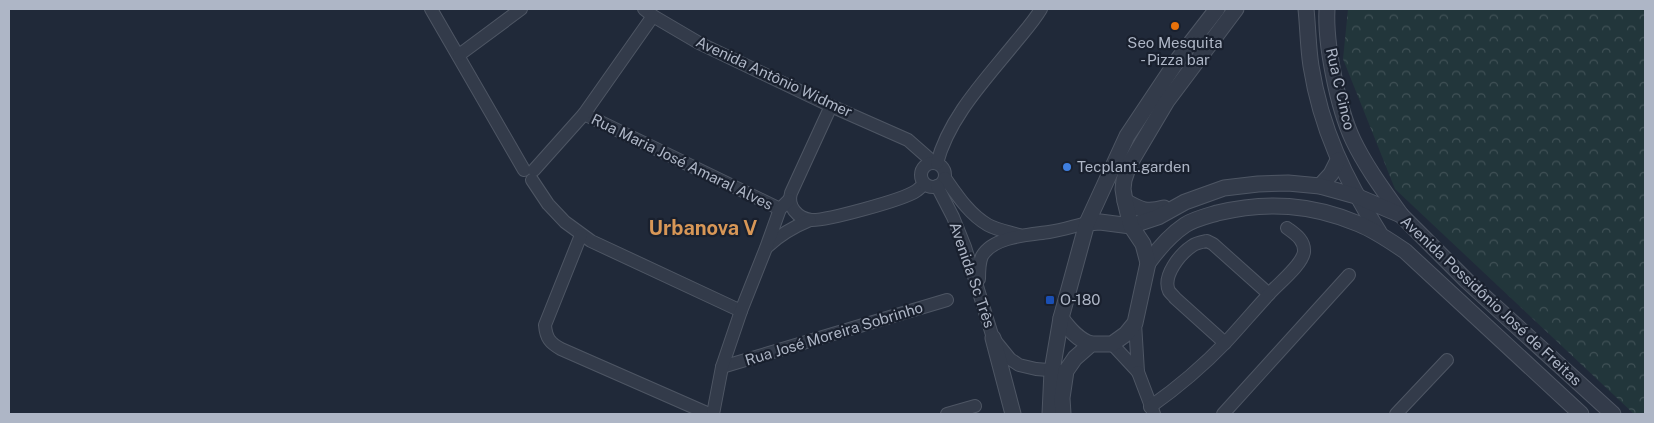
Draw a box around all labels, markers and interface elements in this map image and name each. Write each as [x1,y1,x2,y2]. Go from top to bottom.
marker: Seo Mesquita - Pizza bar [1169,20,1181,32]
street label: Avenida Antônio Widmer [693,33,855,120]
place label: Seo Mesquita - Pizza bar [1127,34,1223,68]
street label: Rua C Cinco [1323,46,1358,132]
street label: Rua Maria José Amaral Alves [589,110,776,213]
place label: Tecplant.garden [1077,158,1190,175]
marker: Tecplant.garden [1061,161,1073,173]
street label: Avenida Possidônio José de Freitas [1398,212,1585,389]
district label: Urbanova V [649,216,757,240]
street label: Avenida Sc Três [946,220,999,330]
place label: O-180 [1060,291,1100,308]
marker: O-180 [1044,294,1056,306]
street label: Rua José Moreira Sobrinho [743,298,925,369]

